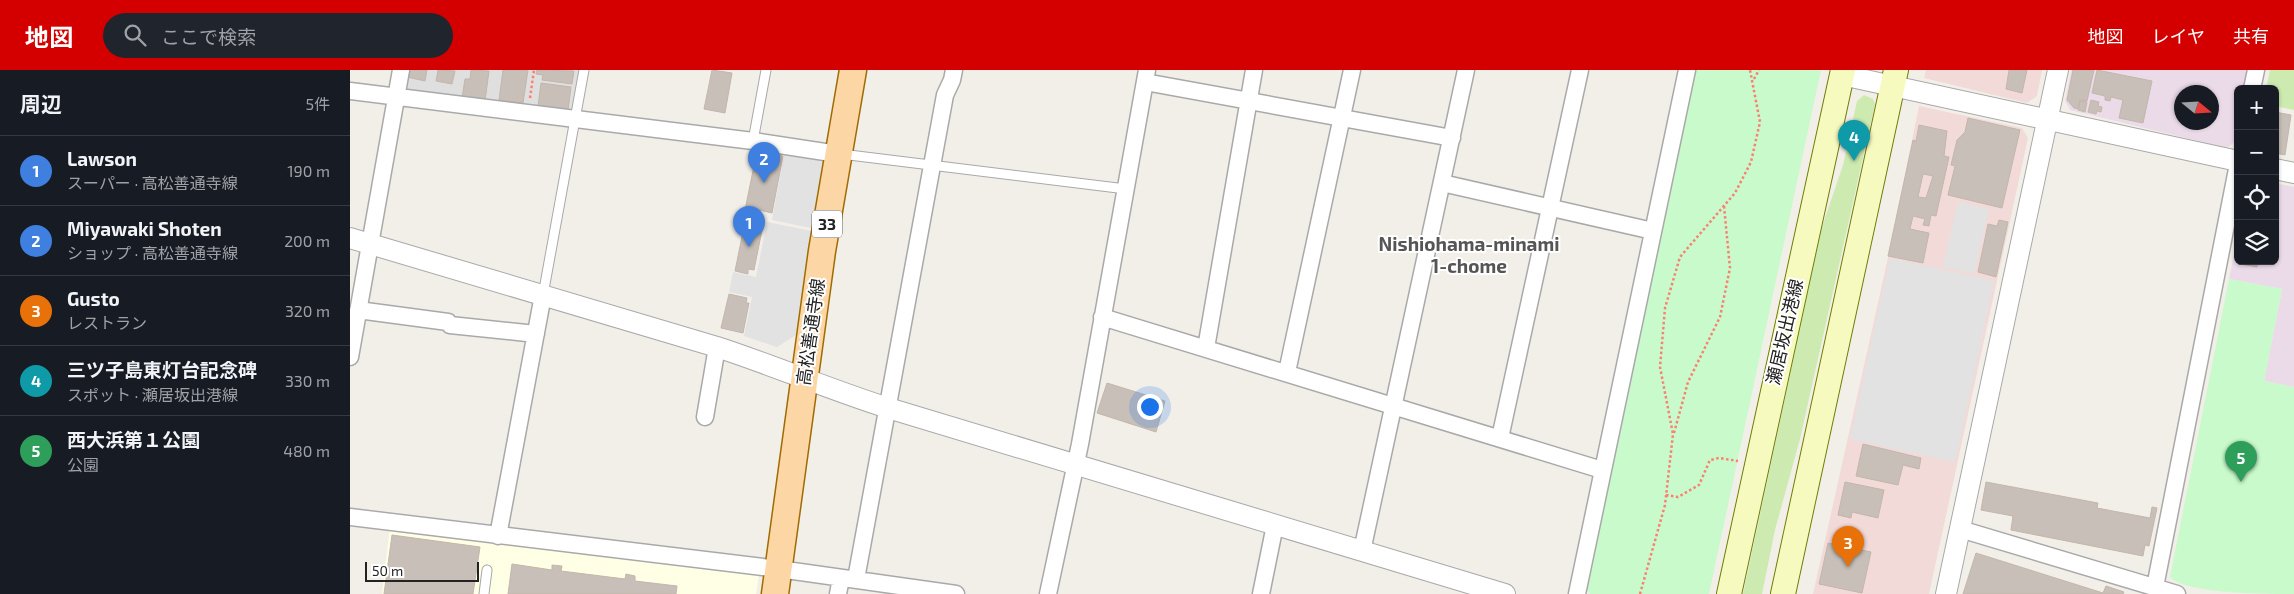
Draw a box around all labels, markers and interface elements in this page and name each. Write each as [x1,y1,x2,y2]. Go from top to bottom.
search box [103,13,453,58]
icon: search [121,21,149,49]
text: 地図 [25,22,73,51]
text: ここで検索 [161,25,256,48]
text: 地図 [2088,25,2124,47]
text: レイヤ [2152,25,2205,47]
text: 共有 [2233,25,2269,47]
north arrow [2174,85,2219,130]
map controls [2234,85,2279,265]
button: + [2234,85,2279,130]
text: 周辺 [20,91,62,116]
text: 5件 [305,94,330,113]
pin: 4 [1838,120,1870,161]
button: − [2234,130,2279,175]
pin: 2 [748,142,780,183]
text: Lawson [67,147,137,170]
text: 1 [33,161,39,180]
text: 190 m [287,161,330,180]
text: スーパー · 高松善通寺線 [67,173,238,192]
button: locate [2234,175,2279,220]
pin: 1 [733,206,765,247]
road number: 33 [812,210,842,238]
text: Miyawaki Shoten [67,217,222,240]
button: layers [2234,220,2279,265]
text: 2 [31,231,41,250]
text: 200 m [284,231,330,250]
district label: Nishiohama-minami 1-chome [1379,232,1559,277]
text: ショップ · 高松善通寺線 [67,243,238,262]
street label: 高松善通寺線 [792,277,828,387]
street label: 瀬居坂出港線 [1761,277,1807,387]
text: Gusto [67,287,120,310]
text: 3 [31,301,41,320]
text: 320 m [285,301,330,320]
text: レストラン [67,313,147,332]
text: 三ツ子島東灯台記念碑 [67,358,257,381]
text: 4 [31,371,41,390]
text: 330 m [285,371,330,390]
text: スポット · 瀬居坂出港線 [67,385,238,404]
your location [1137,394,1163,420]
text: 西大浜第１公園 [67,428,200,451]
text: 5 [32,441,40,460]
text: 480 m [283,441,330,460]
pin: 5 [2225,441,2257,482]
text: 公園 [67,455,99,474]
pin: 3 [1832,526,1864,567]
scale bar [365,559,479,582]
text: 50 m [372,562,403,579]

